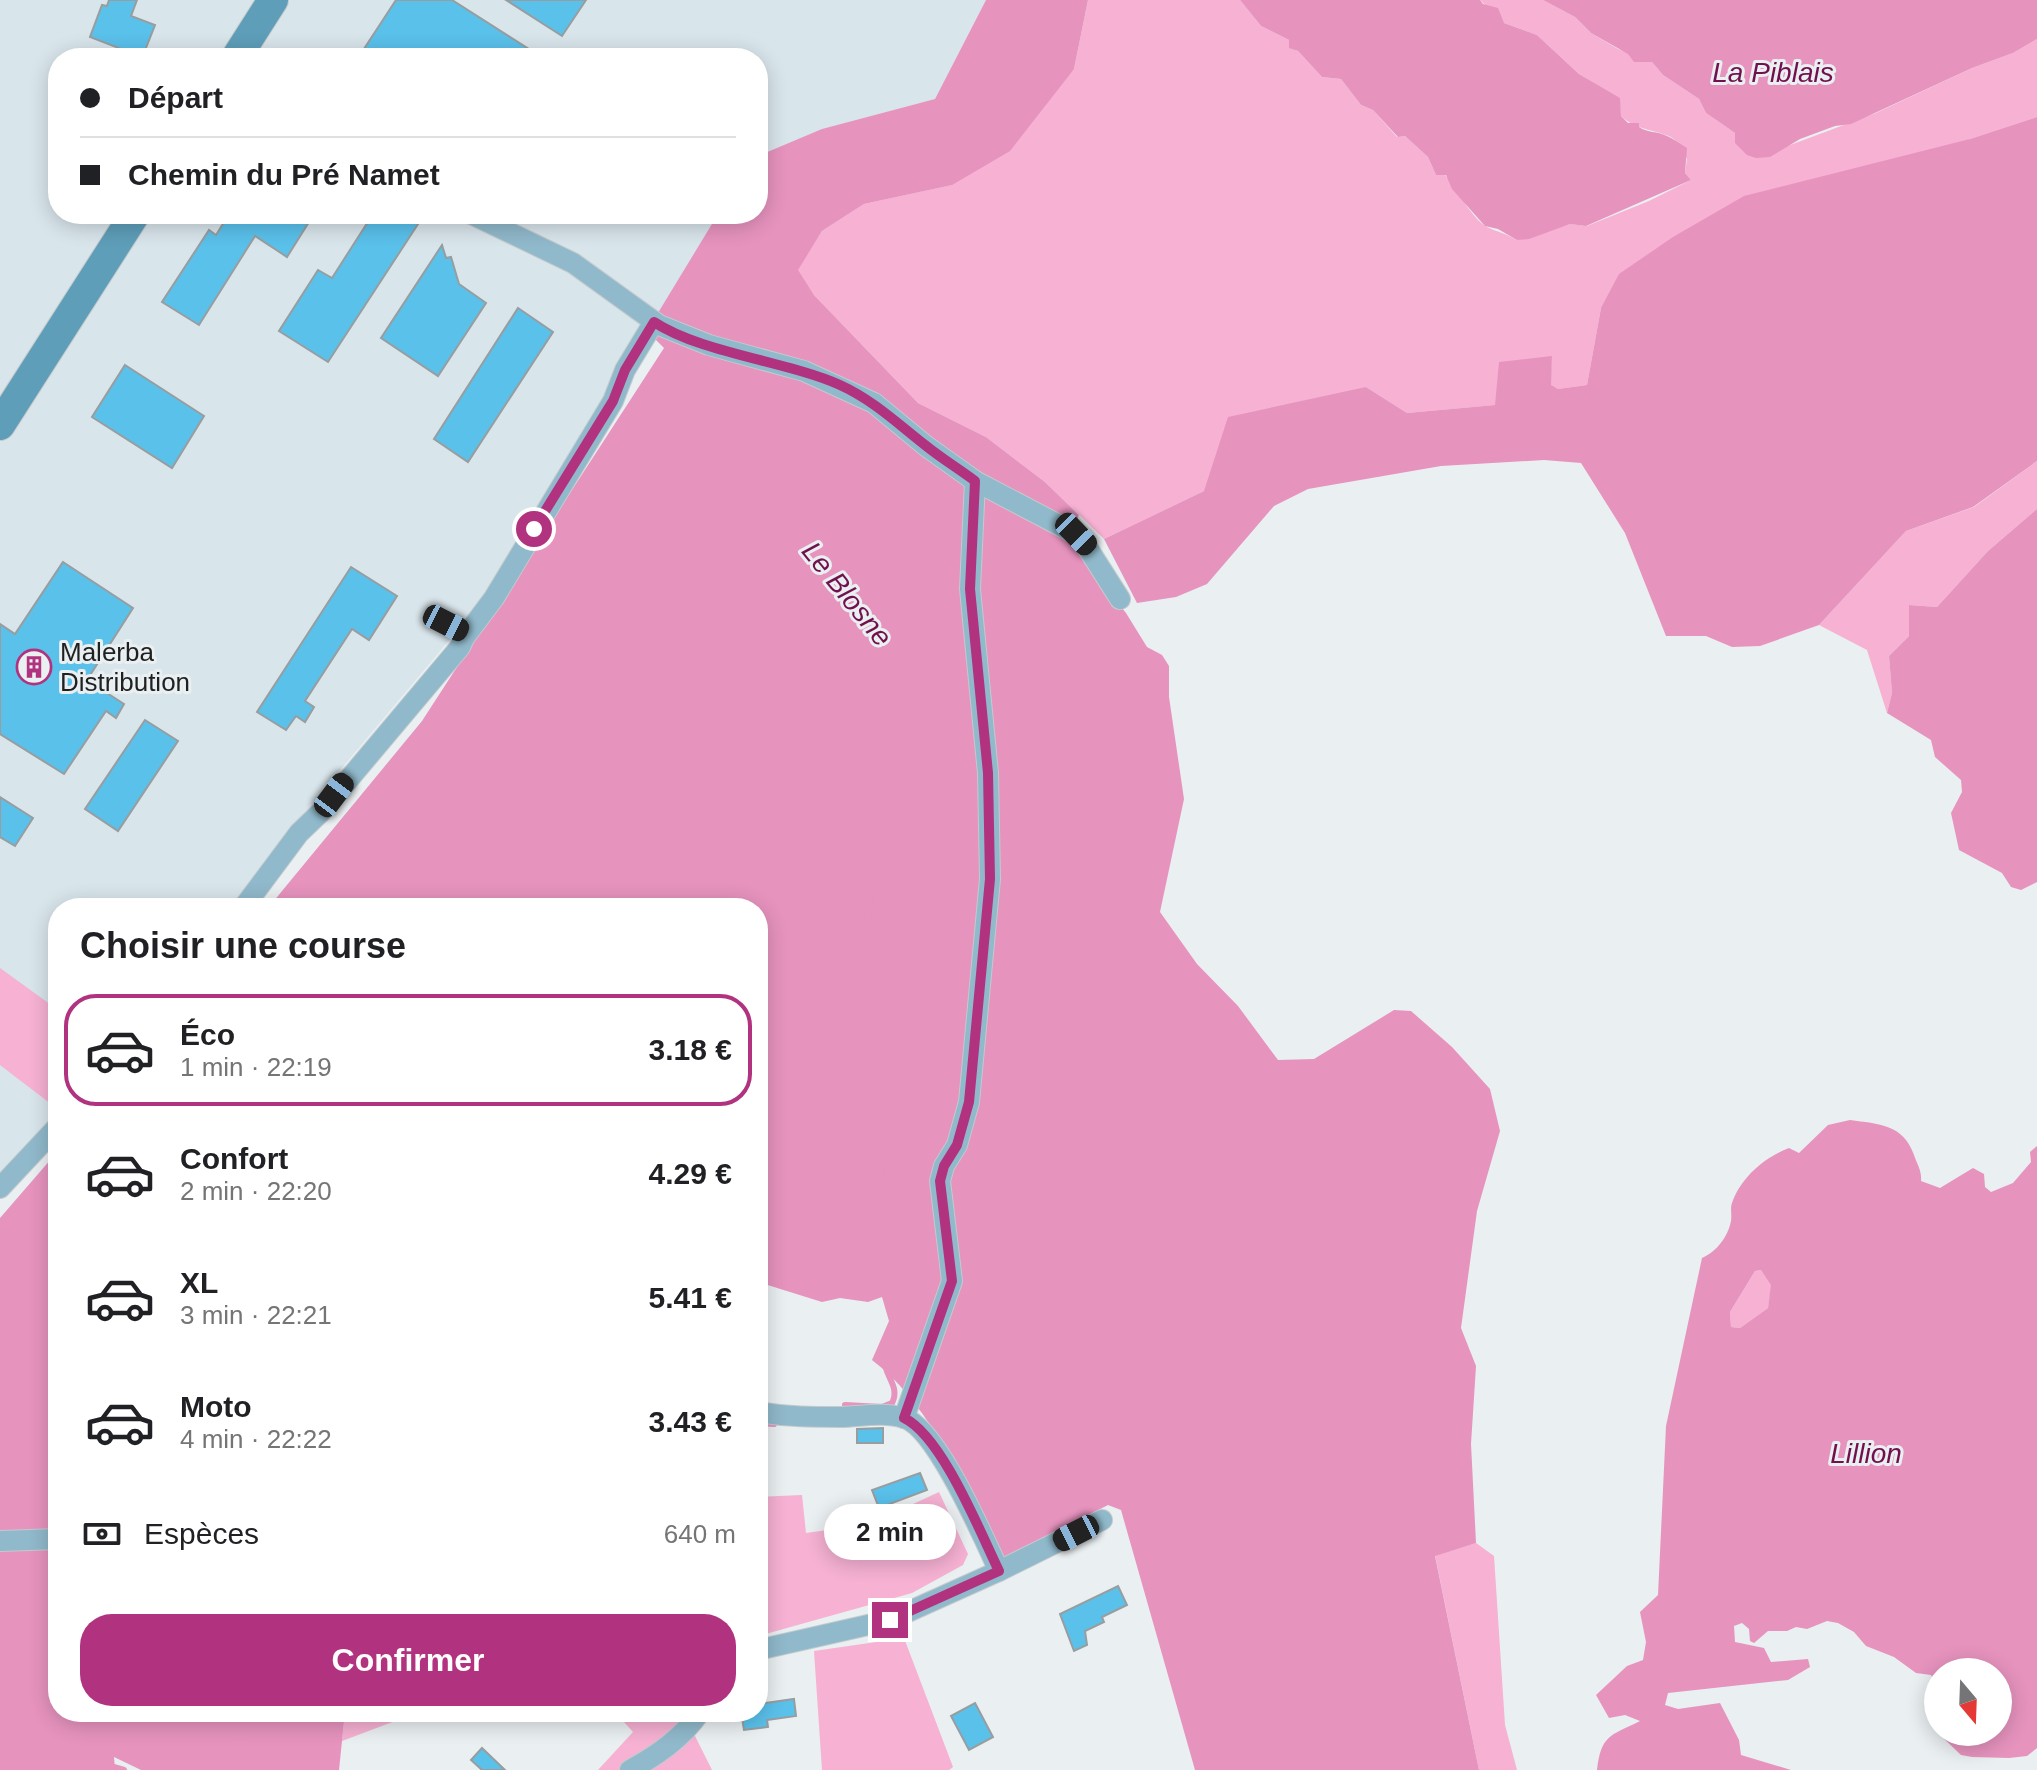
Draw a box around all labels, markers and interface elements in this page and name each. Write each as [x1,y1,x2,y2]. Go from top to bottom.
water label: La Piblais [1712,57,1834,88]
text: Départ [128,81,223,114]
text: Chemin du Pré Namet [128,158,440,191]
car [1051,508,1101,560]
route start [516,511,552,547]
water label: Le Blosne [796,536,898,652]
car [419,601,473,645]
place label: Malerba Distribution [60,637,190,697]
building icon: Malerba Distribution [15,648,53,686]
car [310,769,358,821]
text: Choisir une course [80,925,406,966]
icon: car [84,1014,156,1086]
text: Éco [180,1018,235,1051]
text: 3.18 € [649,1033,732,1066]
text: 1 min · 22:19 [180,1052,332,1082]
icon: car [84,1138,156,1210]
text: Confort [180,1142,288,1175]
text: 4.29 € [649,1157,732,1190]
text: 2 min · 22:20 [180,1176,332,1206]
icon: car [84,1262,156,1334]
text: XL [180,1266,218,1299]
text: 5.41 € [649,1281,732,1314]
text: 3 min · 22:21 [180,1300,332,1330]
icon: car [84,1386,156,1458]
text: Moto [180,1390,252,1423]
text: 3.43 € [649,1405,732,1438]
text: 4 min · 22:22 [180,1424,332,1454]
water label: Lillion [1830,1438,1902,1469]
callout: 2 min [824,1504,956,1560]
car [1049,1511,1103,1555]
icon: cash [80,1512,124,1556]
text: Espèces [144,1517,259,1550]
text: 2 min [856,1517,924,1547]
text: 640 m [664,1519,736,1549]
route end [872,1602,908,1638]
button: Confirmer [80,1614,736,1706]
north arrow [1924,1658,2012,1746]
map controls [1924,1658,2012,1746]

